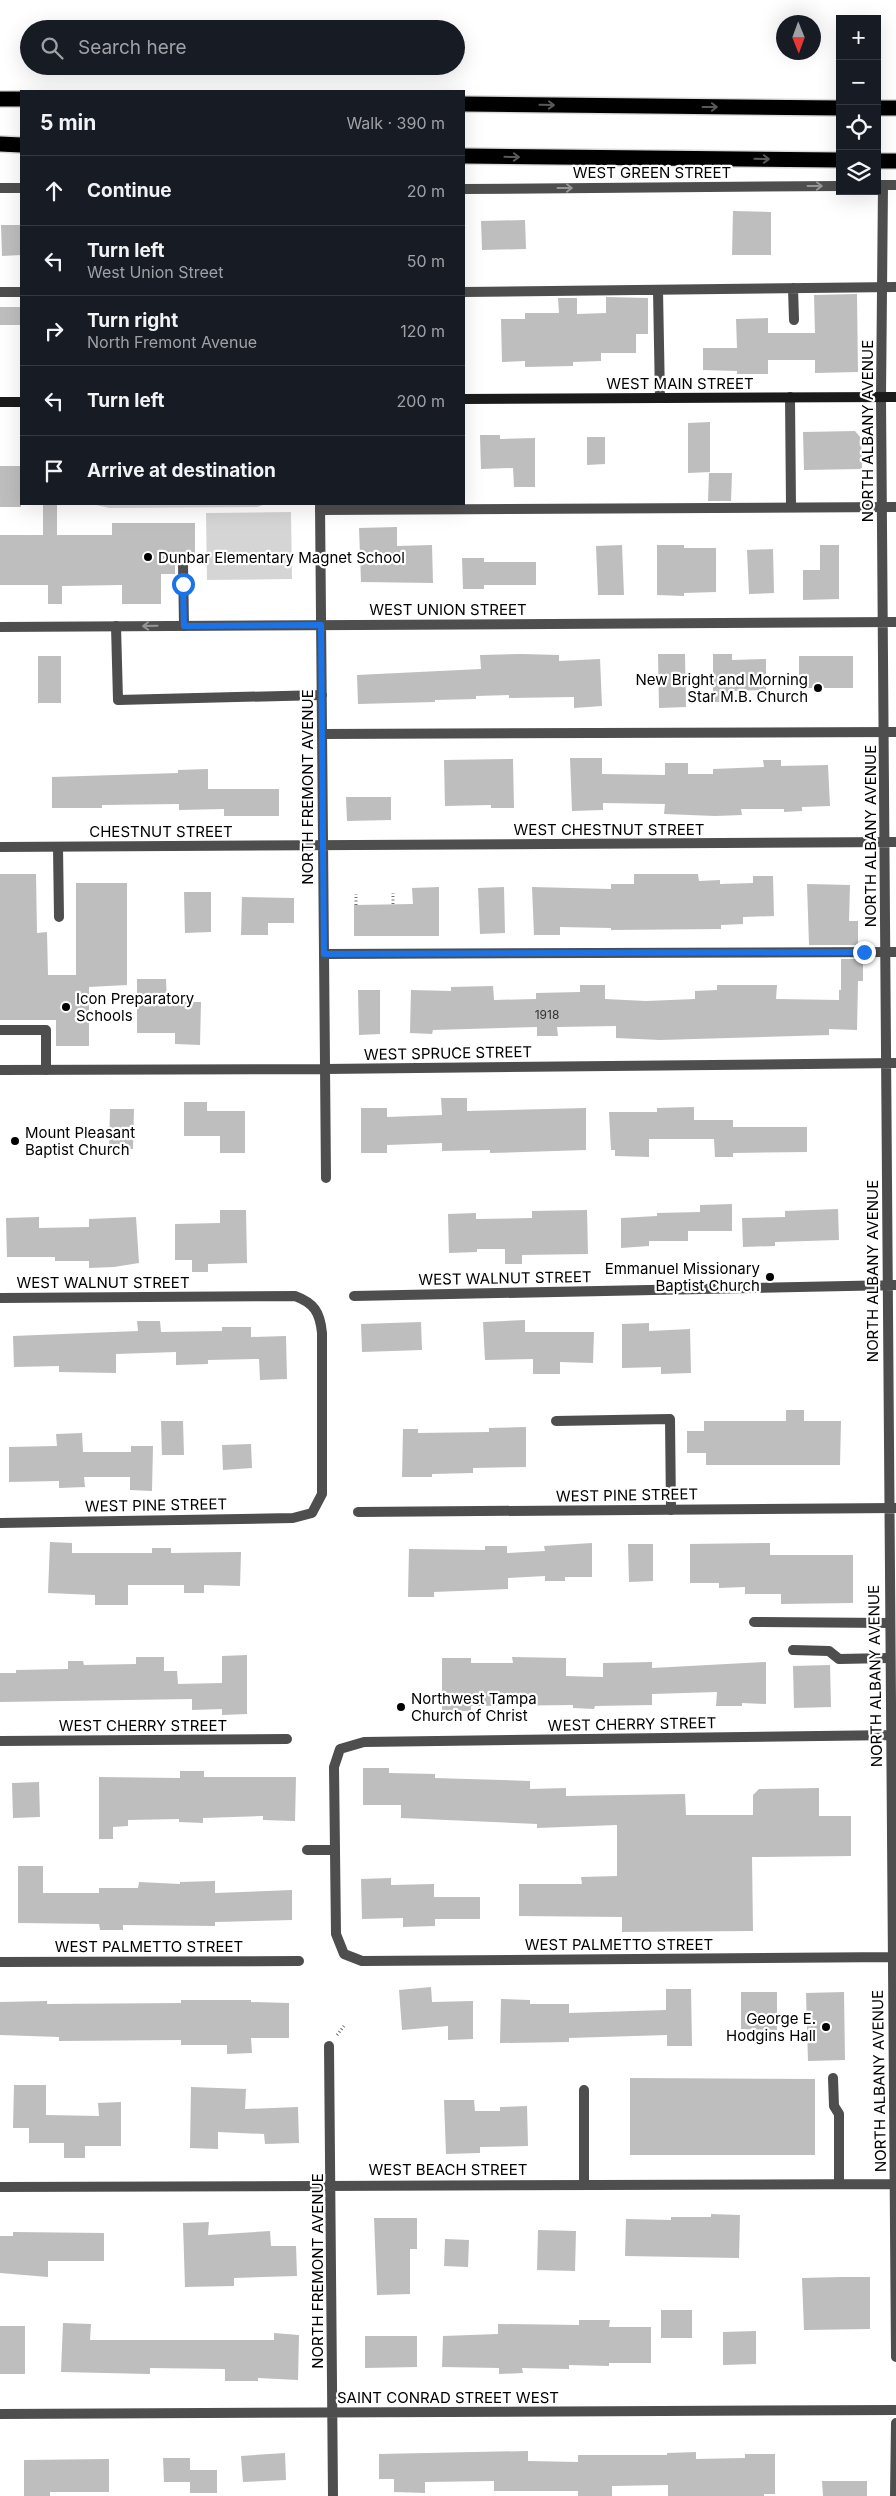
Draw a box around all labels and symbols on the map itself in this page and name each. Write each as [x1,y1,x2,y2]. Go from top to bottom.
north arrow [776,15,821,60]
one-way arrow [539,100,555,110]
one-way arrow [702,102,718,112]
one-way arrow [504,152,520,162]
one-way arrow [754,155,770,164]
street label: WEST GREEN STREET [573,163,731,182]
one-way arrow [806,181,823,191]
one-way arrow [556,183,573,193]
street label: NORTH ALBANY AVENUE [858,340,877,522]
street label: WEST MAIN STREET [606,374,754,393]
place label: Dunbar Elementary Magnet School [158,548,405,567]
marker: Dunbar Elementary Magnet School [142,551,154,563]
route start [172,573,195,596]
street label: WEST UNION STREET [369,600,527,619]
one-way arrow [142,621,158,631]
place label: New Bright and Morning Star M.B. Church [636,670,808,706]
marker: New Bright and Morning Star M.B. Church [812,682,824,694]
street label: NORTH FREMONT AVENUE [298,689,317,885]
street label: NORTH ALBANY AVENUE [861,745,880,927]
street label: WEST CHESTNUT STREET [514,820,704,839]
street label: CHESTNUT STREET [89,822,233,841]
route end [853,941,876,964]
place label: Icon Preparatory Schools [76,989,195,1025]
marker: Icon Preparatory Schools [60,1001,72,1013]
house number: 1918 [535,1007,559,1022]
street label: WEST SPRUCE STREET [364,1042,532,1064]
place label: Mount Pleasant Baptist Church [25,1123,135,1159]
marker: Mount Pleasant Baptist Church [9,1135,21,1147]
street label: NORTH ALBANY AVENUE [863,1180,882,1362]
place label: Emmanuel Missionary Baptist Church [605,1259,761,1295]
street label: WEST WALNUT STREET [418,1267,592,1289]
marker: Emmanuel Missionary Baptist Church [764,1271,776,1283]
street label: WEST WALNUT STREET [16,1273,190,1292]
street label: WEST PINE STREET [556,1484,698,1506]
street label: WEST PINE STREET [85,1494,227,1516]
street label: NORTH ALBANY AVENUE [864,1585,886,1767]
place label: Northwest Tampa Church of Christ [411,1689,537,1725]
marker: Northwest Tampa Church of Christ [395,1701,407,1713]
street label: WEST CHERRY STREET [548,1713,716,1735]
street label: WEST CHERRY STREET [59,1716,227,1735]
street label: WEST PALMETTO STREET [525,1935,713,1954]
street label: WEST PALMETTO STREET [55,1937,243,1956]
street label: NORTH ALBANY AVENUE [868,1990,890,2172]
place label: George E. Hodgins Hall [726,2009,816,2045]
marker: George E. Hodgins Hall [820,2021,832,2033]
street label: WEST BEACH STREET [369,2160,528,2179]
street label: NORTH FREMONT AVENUE [308,2173,327,2369]
street label: SAINT CONRAD STREET WEST [337,2388,559,2407]

